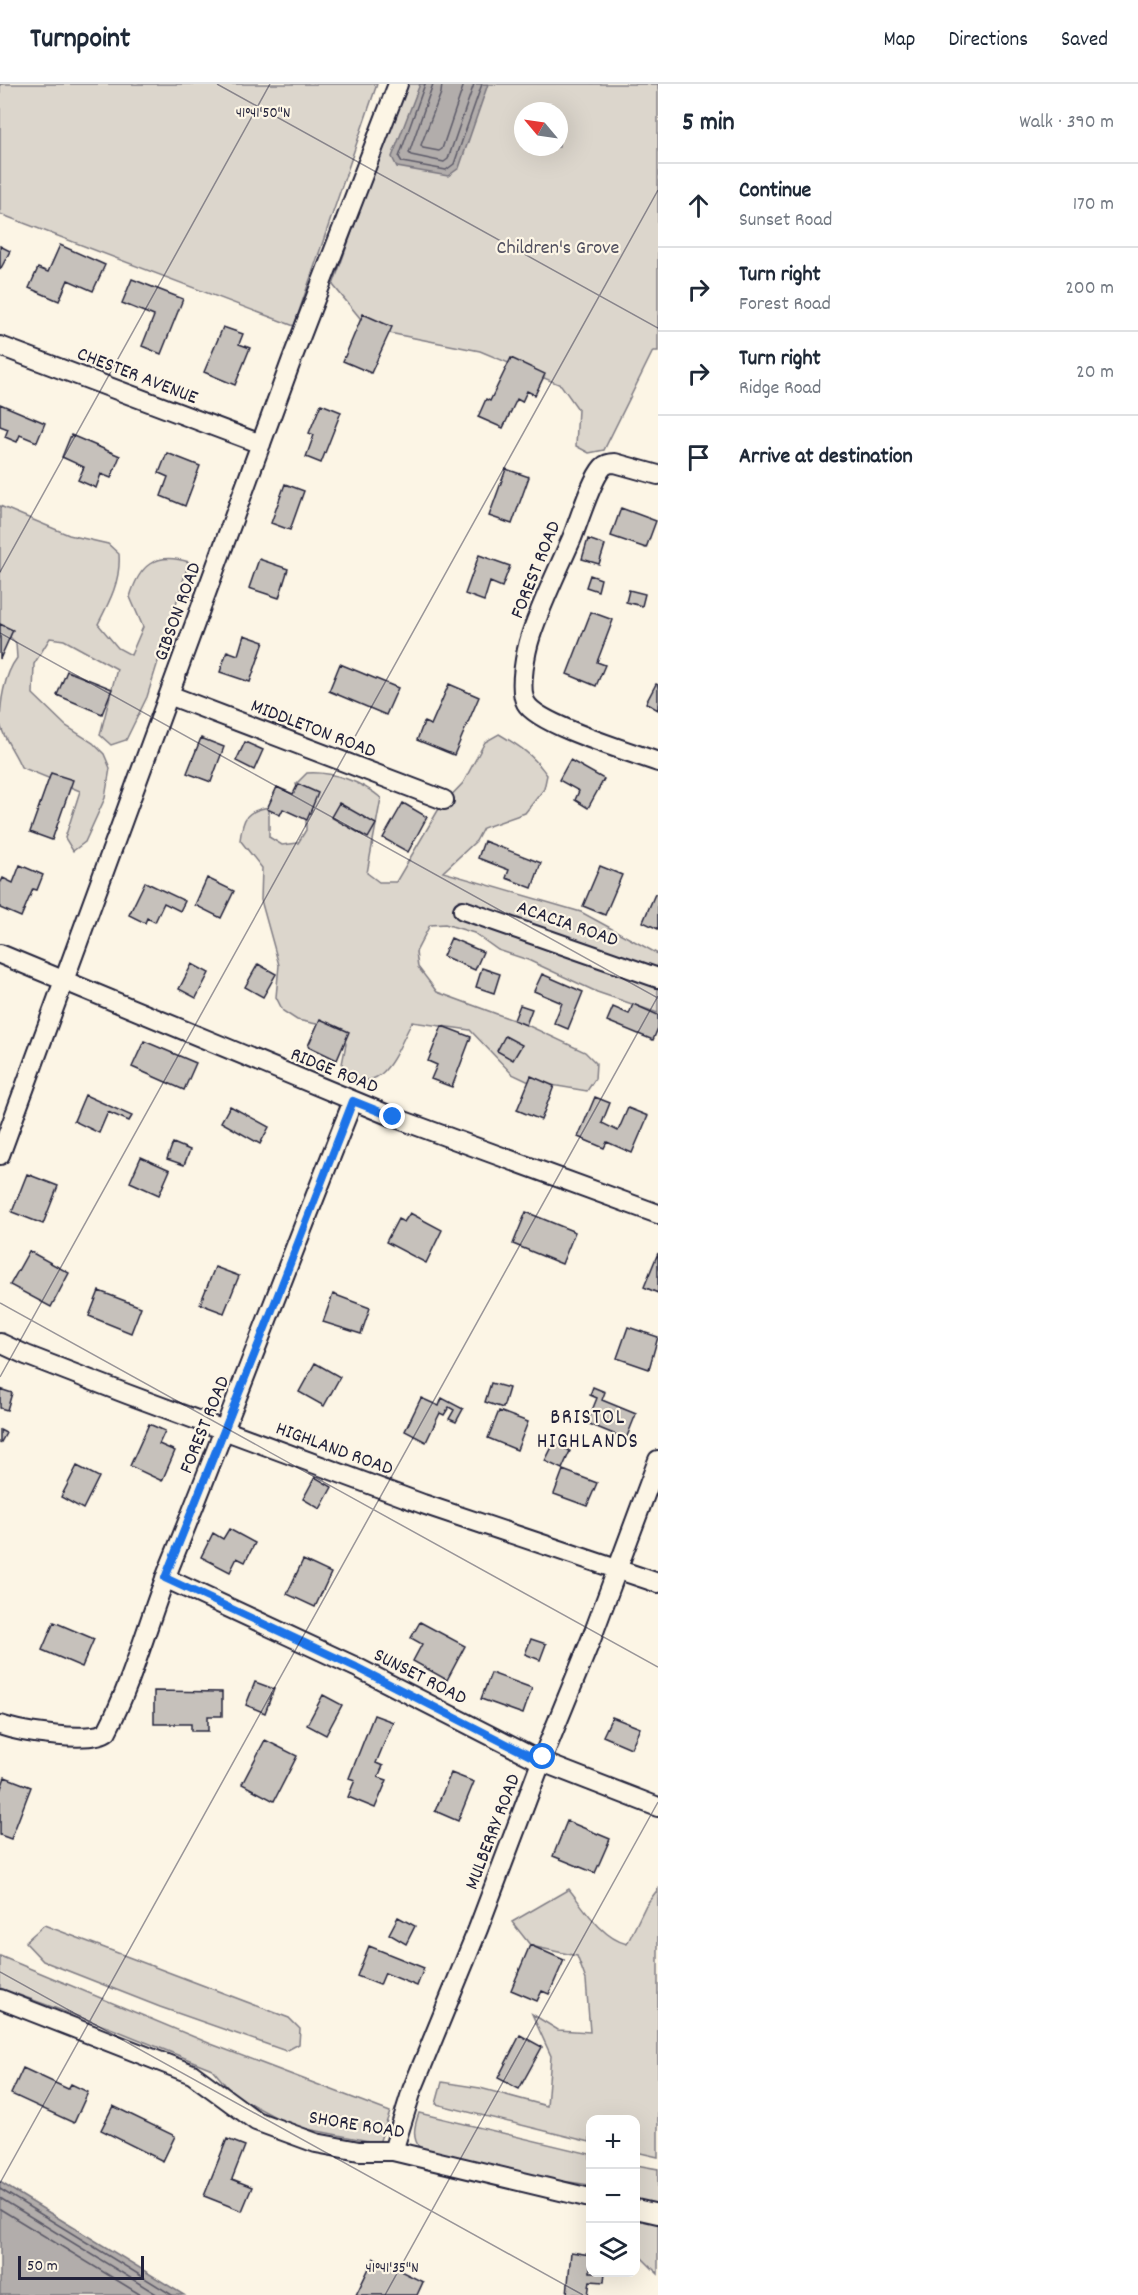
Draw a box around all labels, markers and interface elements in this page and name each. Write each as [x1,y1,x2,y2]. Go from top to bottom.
text: Turnpoint [30,21,130,61]
text: Map [884,26,915,56]
text: Directions [948,26,1028,56]
text: Saved [1061,26,1108,56]
north arrow [514,102,568,156]
text: 41°41'50"N [236,103,290,125]
text: 5 min [682,105,735,142]
text: Walk · 390 m [1019,109,1114,137]
text: Continue [739,176,811,207]
icon: ahead [682,189,715,222]
text: 170 m [1073,191,1114,219]
text: Sunset Road [739,207,832,235]
park label: Children's Grove [497,235,620,263]
text: Turn right [739,260,821,291]
icon: right [682,273,715,306]
text: 200 m [1065,275,1114,303]
text: Forest Road [739,291,831,319]
street label: CHESTER AVENUE [72,341,202,413]
text: Turn right [739,344,821,375]
icon: right [682,357,715,390]
text: 20 m [1076,359,1114,387]
text: Ridge Road [739,375,821,403]
icon: arrive [682,441,715,474]
text: Arrive at destination [739,442,913,473]
street label: FOREST ROAD [504,517,569,623]
street label: GIBSON ROAD [148,559,210,665]
street label: MIDDLETON ROAD [246,693,380,767]
street label: ACACIA ROAD [512,894,622,955]
street label: RIDGE ROAD [286,1041,382,1102]
route end [379,1103,405,1129]
street label: FOREST ROAD [173,1372,238,1478]
district label: BRISTOL HIGHLANDS [537,1404,639,1458]
street label: HIGHLAND ROAD [271,1416,397,1484]
street label: SUNSET ROAD [368,1642,471,1713]
route start [529,1743,555,1769]
street label: MULBERRY ROAD [459,1770,529,1894]
street label: SHORE ROAD [307,2105,406,2147]
map controls [586,2115,640,2277]
button: + [586,2115,640,2169]
button: − [586,2169,640,2223]
button: layers [586,2223,640,2277]
scale bar [18,2253,144,2280]
text: 50 m [27,2255,58,2278]
text: 41°41'35"N [365,2258,419,2280]

